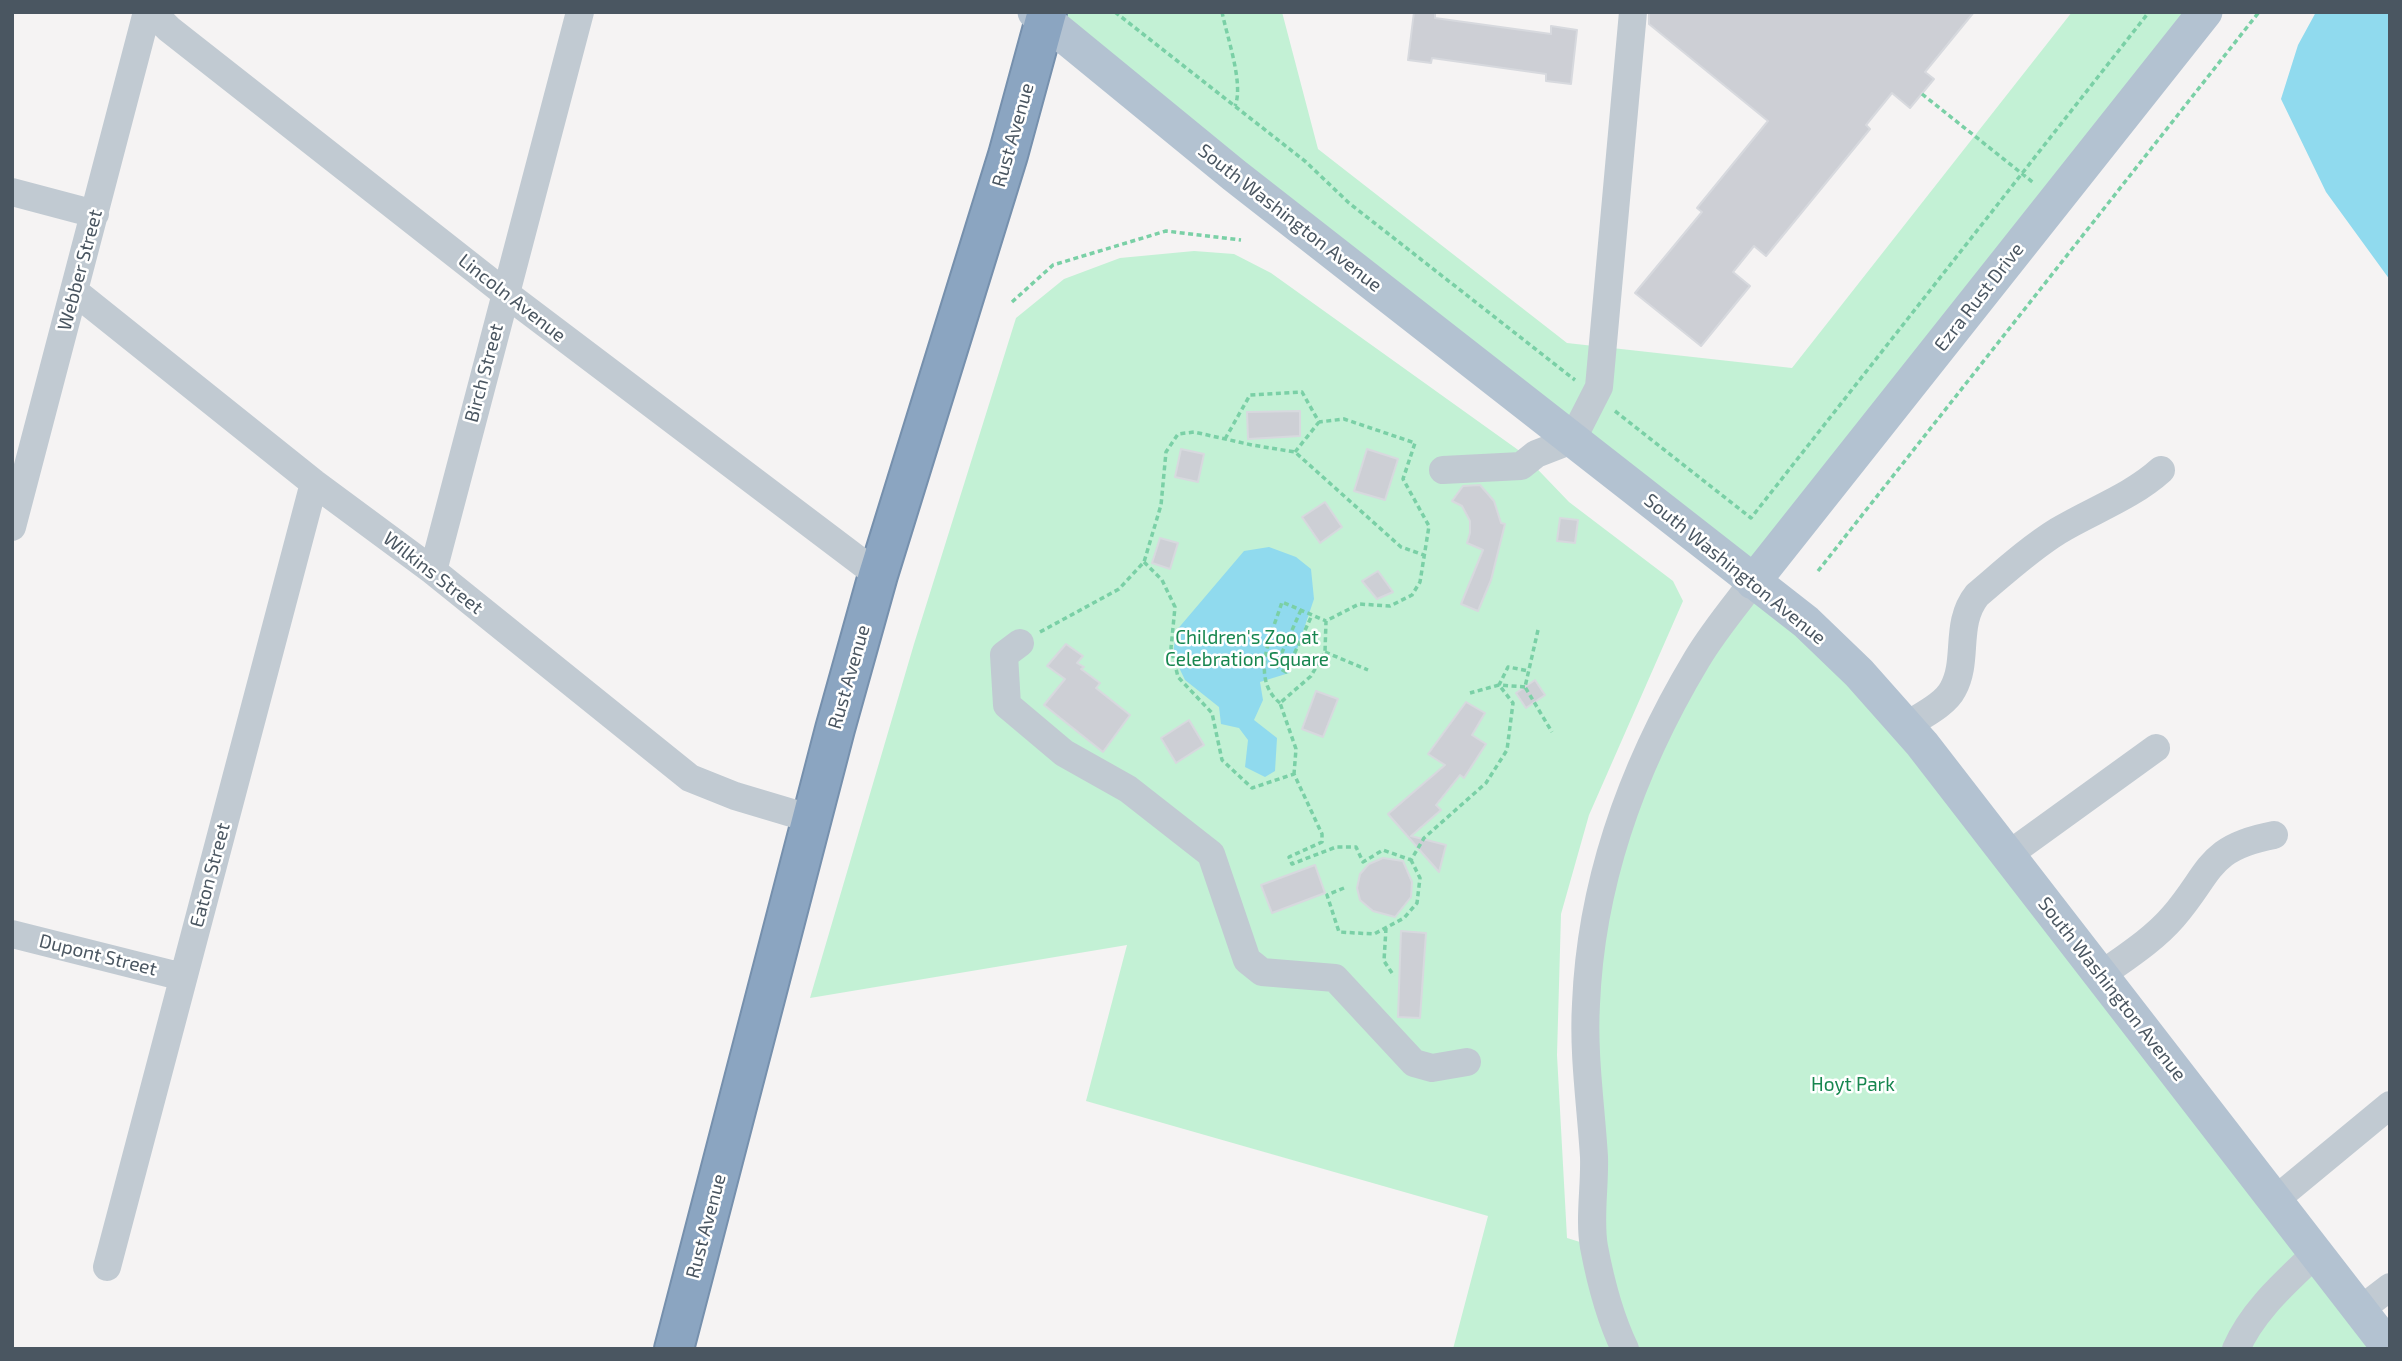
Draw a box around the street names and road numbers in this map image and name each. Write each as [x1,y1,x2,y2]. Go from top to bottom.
street label: Rust Avenue [987,80,1039,190]
street label: South Washington Avenue [1194,139,1386,297]
street label: Webber Street [53,207,107,333]
street label: Ezra Rust Drive [1930,238,2028,356]
street label: Lincoln Avenue [454,249,570,347]
street label: Birch Street [460,321,508,425]
street label: South Washington Avenue [1640,489,1830,649]
street label: Wilkins Street [379,527,487,619]
street label: Rust Avenue [823,622,875,732]
street label: Eaton Street [185,820,235,930]
street label: South Washington Avenue [2033,893,2191,1085]
street label: Dupont Street [37,929,159,981]
street label: Rust Avenue [681,1171,731,1281]

